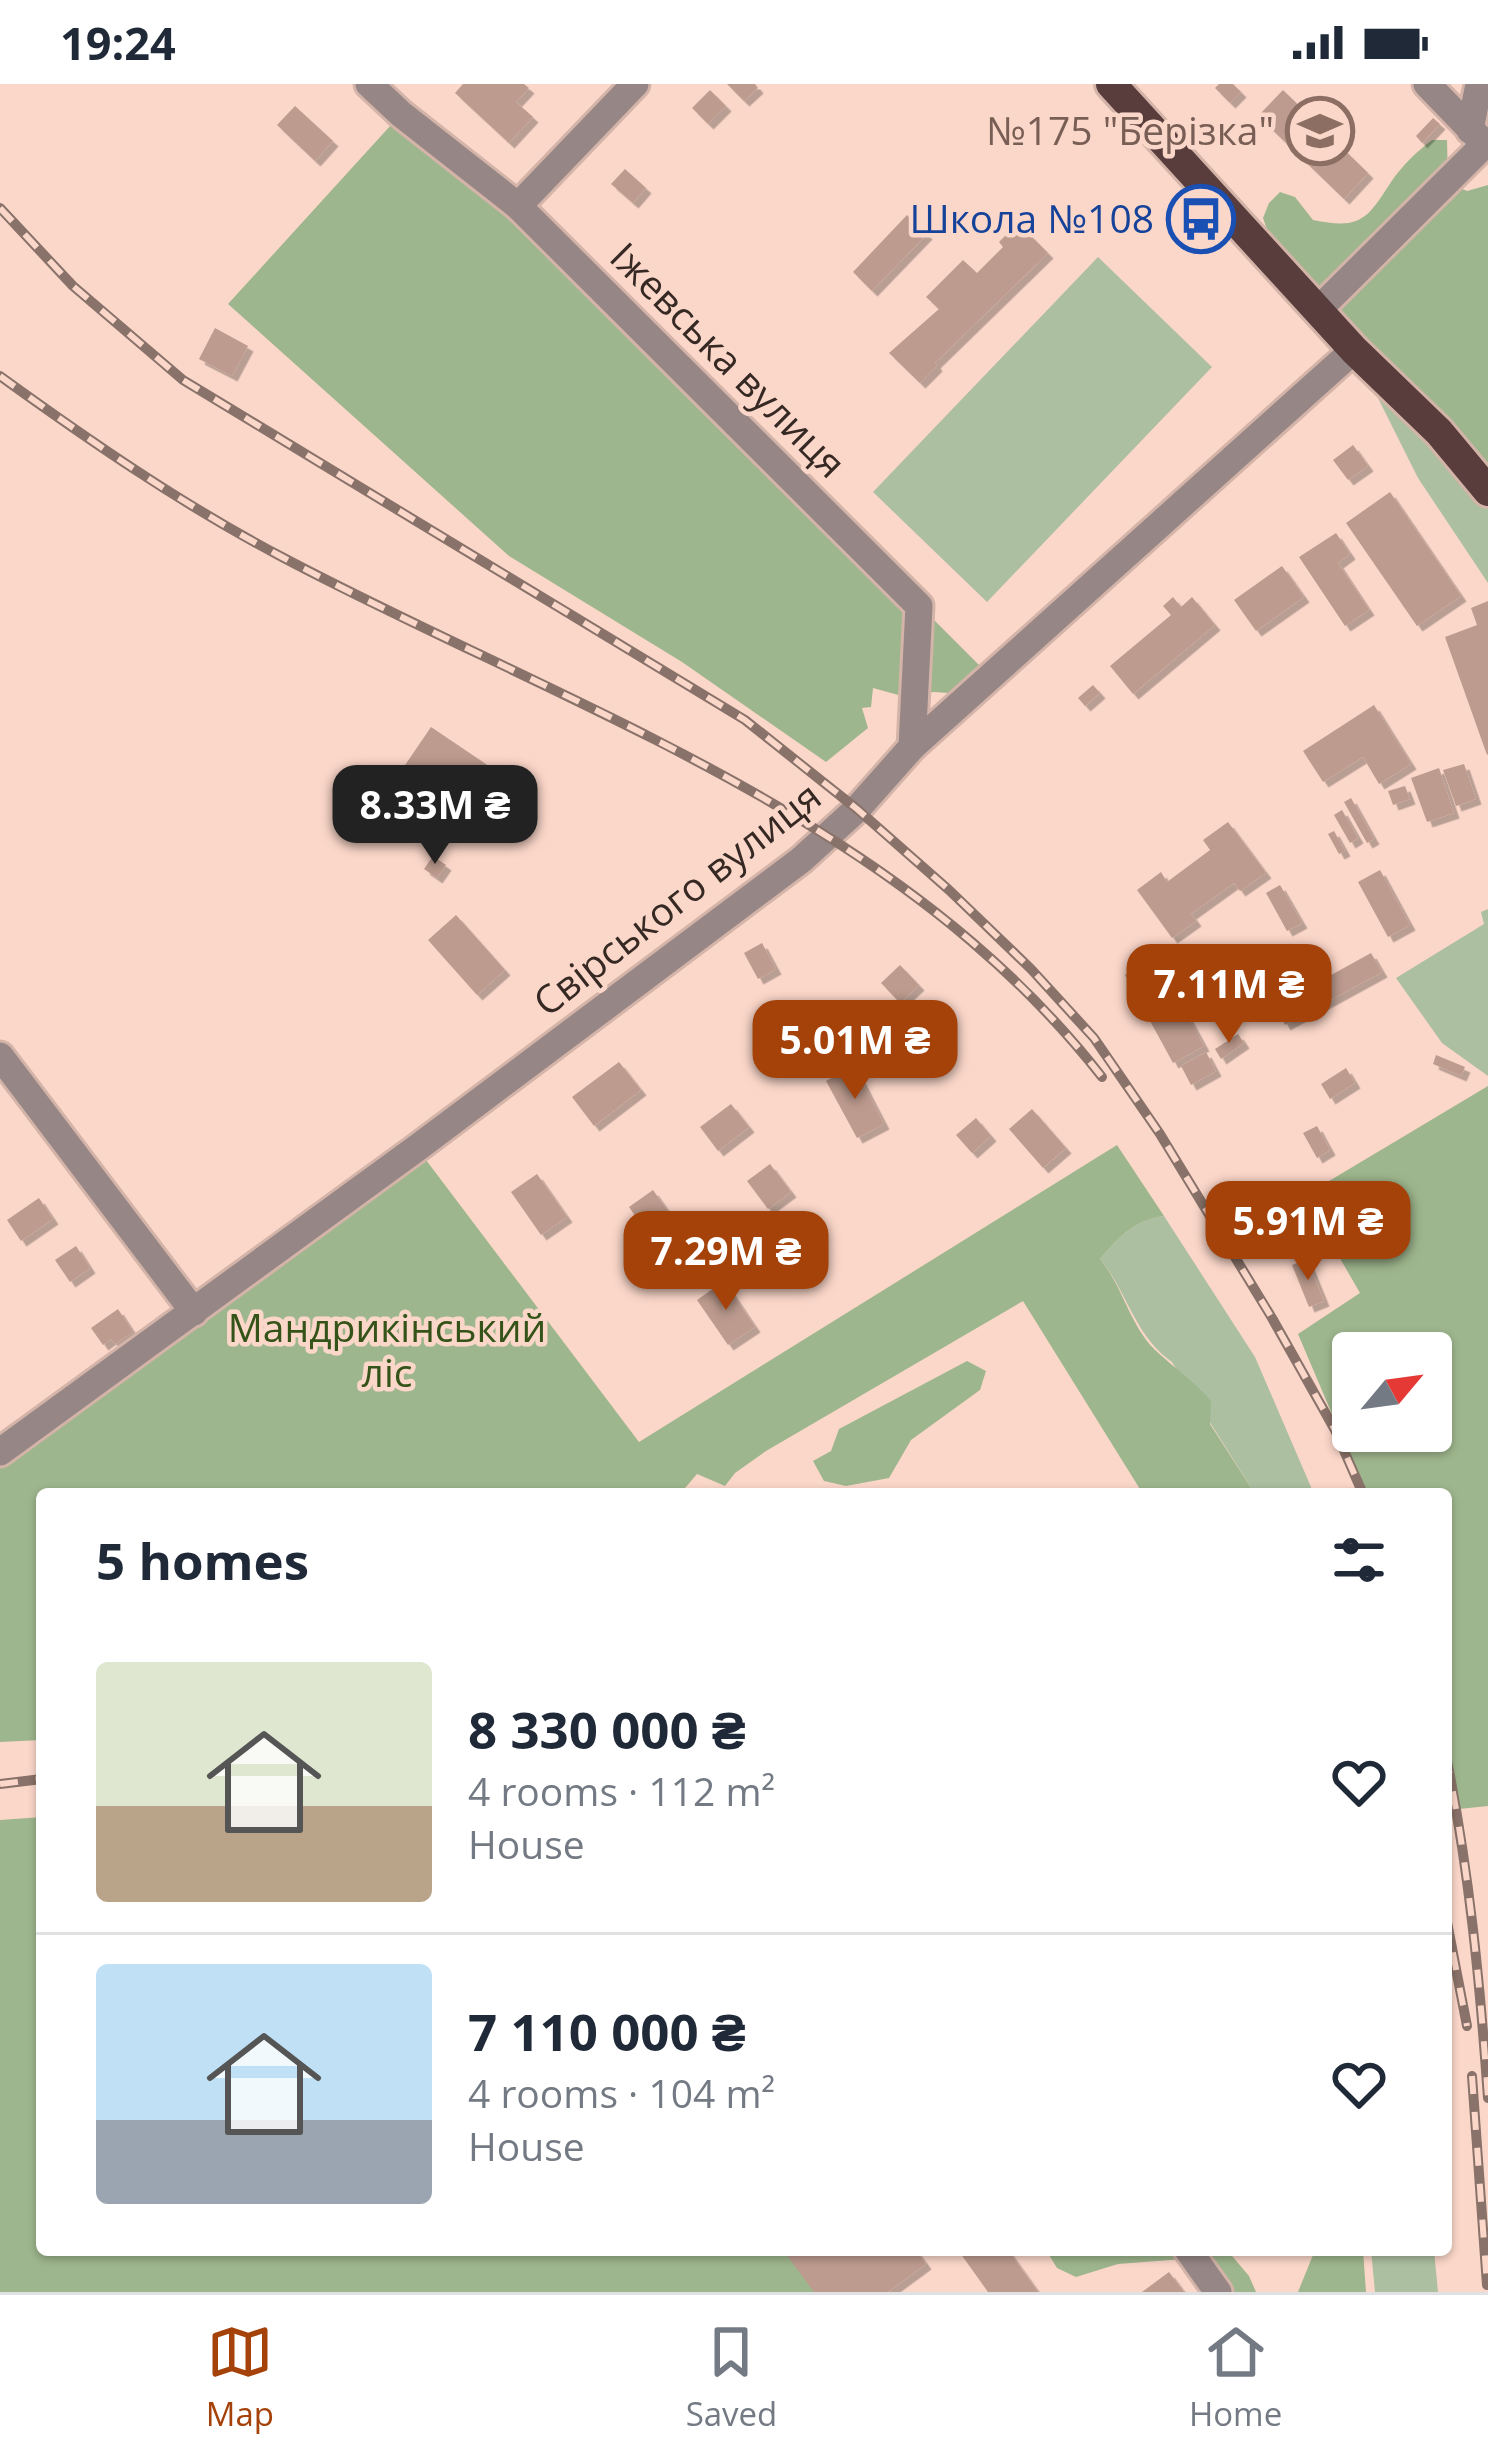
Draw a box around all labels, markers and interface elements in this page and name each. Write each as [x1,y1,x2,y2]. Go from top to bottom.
text: 19:24 [60,12,176,73]
school or university icon: №175 "Берізка" [1285,96,1355,166]
place label: №175 "Берізка" [986,103,1274,156]
bus stop icon: Школа №108 [1166,184,1236,254]
place label: Школа №108 [909,191,1154,244]
street label: Іжевська вулиця [600,230,858,488]
pin: 8.33M ₴ [324,765,546,867]
street label: Свірського вулиця [521,769,831,1027]
text: 8.33M ₴ [360,777,510,830]
pin: 7.11M ₴ [1118,944,1340,1046]
text: 7.11M ₴ [1154,956,1304,1009]
pin: 5.01M ₴ [744,1000,966,1102]
text: 5.01M ₴ [780,1012,930,1065]
pin: 5.91M ₴ [1197,1181,1419,1283]
text: 5.91M ₴ [1233,1193,1383,1246]
pin: 7.29M ₴ [615,1211,837,1313]
text: 7.29M ₴ [651,1223,801,1276]
park label: Мандрикінський ліс [228,1300,546,1398]
north arrow [1332,1332,1452,1452]
map controls [1332,1332,1452,1452]
text: 5 homes [96,1525,309,1595]
icon: filters [1326,1527,1392,1593]
text: 8 330 000 ₴ [468,1694,746,1764]
icon: home [192,1710,336,1854]
icon: heart [1326,1749,1392,1815]
text: 4 rooms · 112 m² [468,1764,775,1817]
text: House [468,1817,585,1870]
text: 7 110 000 ₴ [468,1996,746,2066]
icon: home [192,2012,336,2156]
icon: heart [1326,2051,1392,2117]
text: 4 rooms · 104 m² [468,2066,775,2119]
text: House [468,2119,585,2172]
tab: Map [206,2319,274,2436]
tab: Saved [686,2319,777,2436]
tab: Home [1189,2319,1282,2436]

